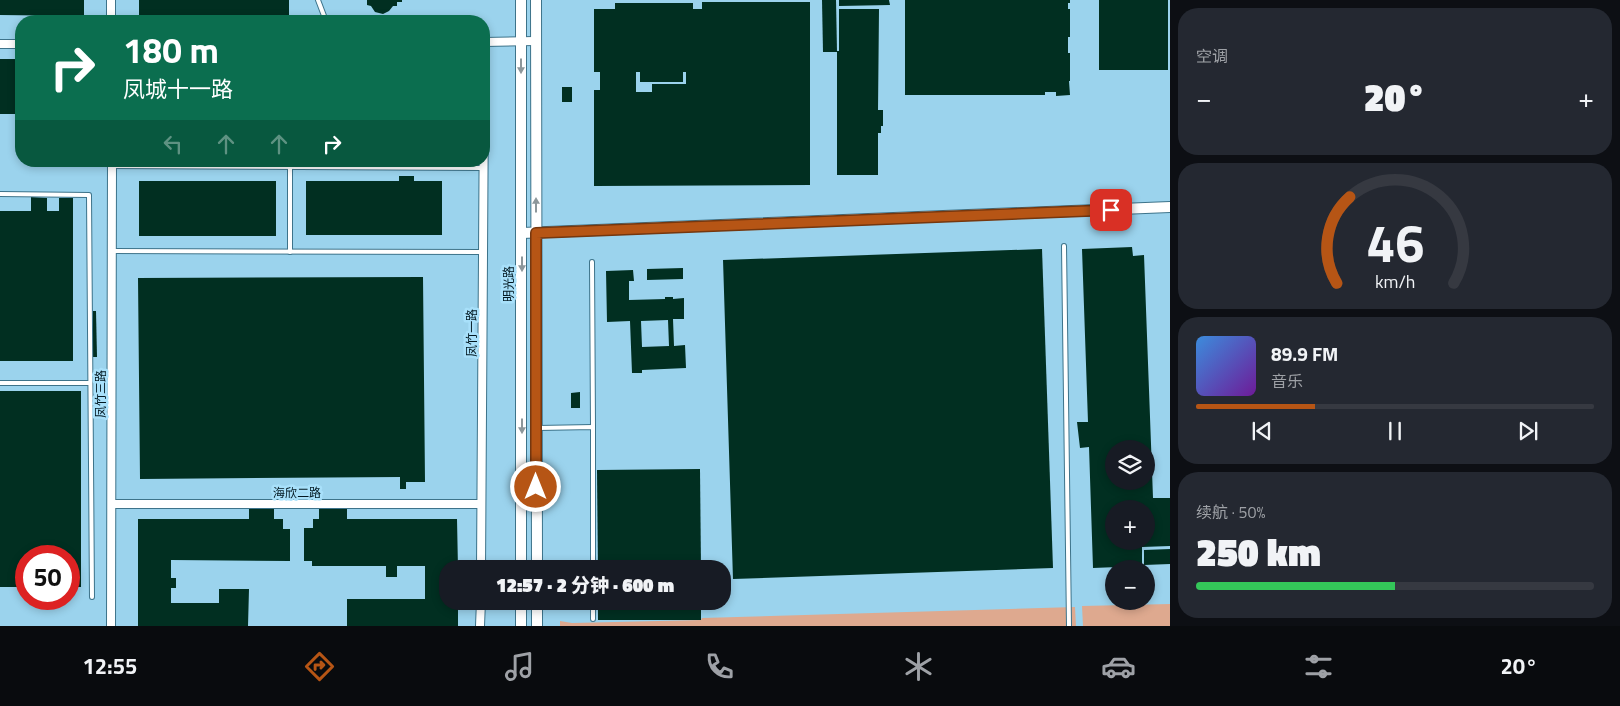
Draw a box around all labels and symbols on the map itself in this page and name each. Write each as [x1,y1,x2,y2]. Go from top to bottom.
one-way arrow [517,58,525,74]
pin [1090,189,1132,231]
one-way arrow [532,197,540,213]
one-way arrow [518,256,526,272]
street label: 明光路 [499,266,518,302]
street label: 凤竹一路 [462,309,481,357]
street label: 凤竹三路 [91,370,110,418]
one-way arrow [518,418,526,434]
position arrow [509,460,561,512]
street label: 海欣二路 [273,483,321,502]
speed limit sign: 50 [15,545,80,610]

